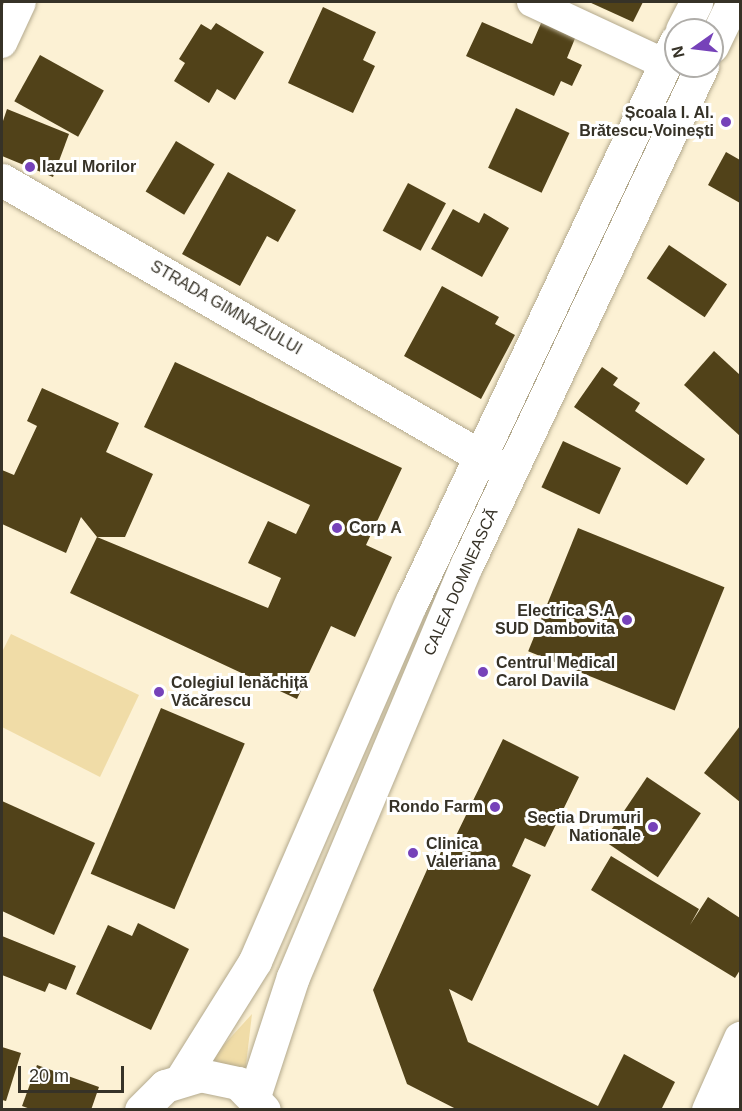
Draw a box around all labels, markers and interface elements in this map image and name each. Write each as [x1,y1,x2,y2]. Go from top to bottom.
north arrow [664,18,724,78]
text: N [668,44,688,60]
place label: Școala I. Al. Brătescu-Voinești [579,103,714,141]
marker: Școala I. Al. Brătescu-Voinești [719,115,733,129]
place label: Iazul Morilor [42,157,136,177]
marker: Iazul Morilor [23,160,37,174]
street label: STRADA GIMNAZIULUI [147,257,305,359]
street label: CALEA DOMNEASCĂ [420,505,502,659]
place label: Corp A [349,518,402,538]
marker: Corp A [330,521,344,535]
place label: Electrica S.A SUD Dambovita [495,601,615,639]
marker: Electrica S.A SUD Dambovita [620,613,634,627]
place label: Centrul Medical Carol Davila [496,653,615,691]
marker: Centrul Medical Carol Davila [474,663,492,681]
place label: Colegiul Ienăchiță Văcărescu [171,673,308,711]
marker: Colegiul Ienăchiță Văcărescu [152,685,166,699]
place label: Rondo Farm [389,797,483,817]
marker: Rondo Farm [488,800,502,814]
place label: Sectia Drumuri Nationale [527,808,641,846]
marker: Sectia Drumuri Nationale [646,820,660,834]
place label: Clinica Valeriana [426,834,496,872]
marker: Clinica Valeriana [404,844,422,862]
scale bar [21,1054,128,1092]
text: 20 m [29,1066,69,1086]

